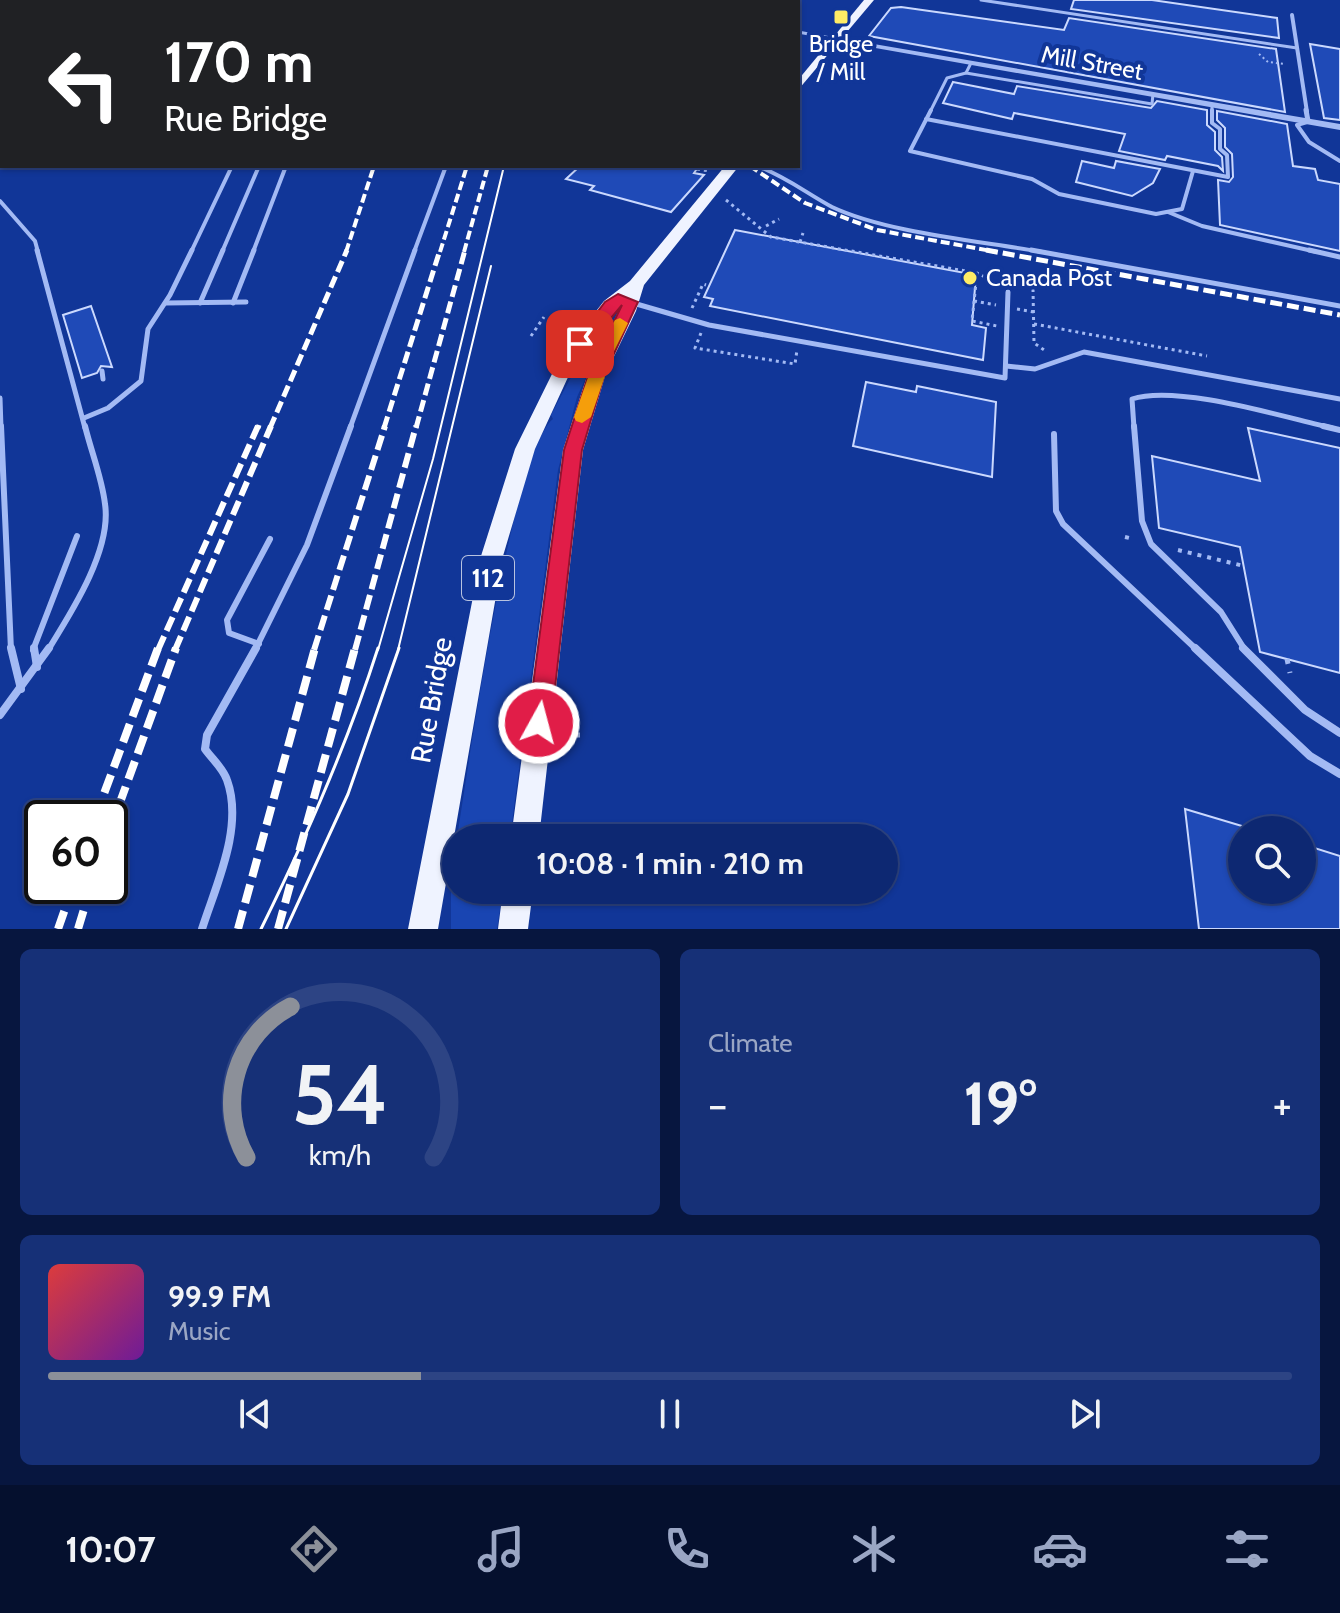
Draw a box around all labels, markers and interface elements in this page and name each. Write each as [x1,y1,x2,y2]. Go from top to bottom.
marker: Bridge / Mill [832,8,850,26]
text: 170 m [164,28,314,96]
place label: Bridge / Mill [809,29,873,86]
icon: left [32,32,136,136]
street label: Mill Street [1039,39,1145,86]
text: Rue Bridge [164,96,327,140]
place label: Canada Post [986,263,1112,292]
marker: Canada Post [961,269,979,287]
pin [546,310,614,378]
icon: arrive [558,322,602,366]
road number: 112 [462,556,514,600]
street label: Rue Bridge [403,635,459,765]
position arrow [497,681,581,765]
speed limit sign: 60 [24,800,128,904]
map controls [1228,816,1316,904]
button: search [1228,816,1316,904]
text: 10:08 · 1 min · 210 m [536,845,804,882]
text: Climate [708,1027,793,1059]
text: 54 [292,1044,388,1145]
text: 19° [963,1067,1037,1140]
text: − [708,1078,727,1131]
text: + [1273,1078,1292,1131]
text: km/h [309,1137,371,1172]
text: 99.9 FM [168,1278,271,1315]
text: Music [168,1315,231,1347]
icon: previous [233,1392,277,1436]
icon: pause [648,1392,692,1436]
icon: next [1063,1392,1107,1436]
icon: directions [286,1521,342,1577]
icon: music [473,1521,529,1577]
icon: phone [659,1521,715,1577]
icon: climate [846,1521,902,1577]
icon: car [1032,1521,1088,1577]
icon: filters [1219,1521,1275,1577]
text: 10:07 [65,1527,156,1571]

